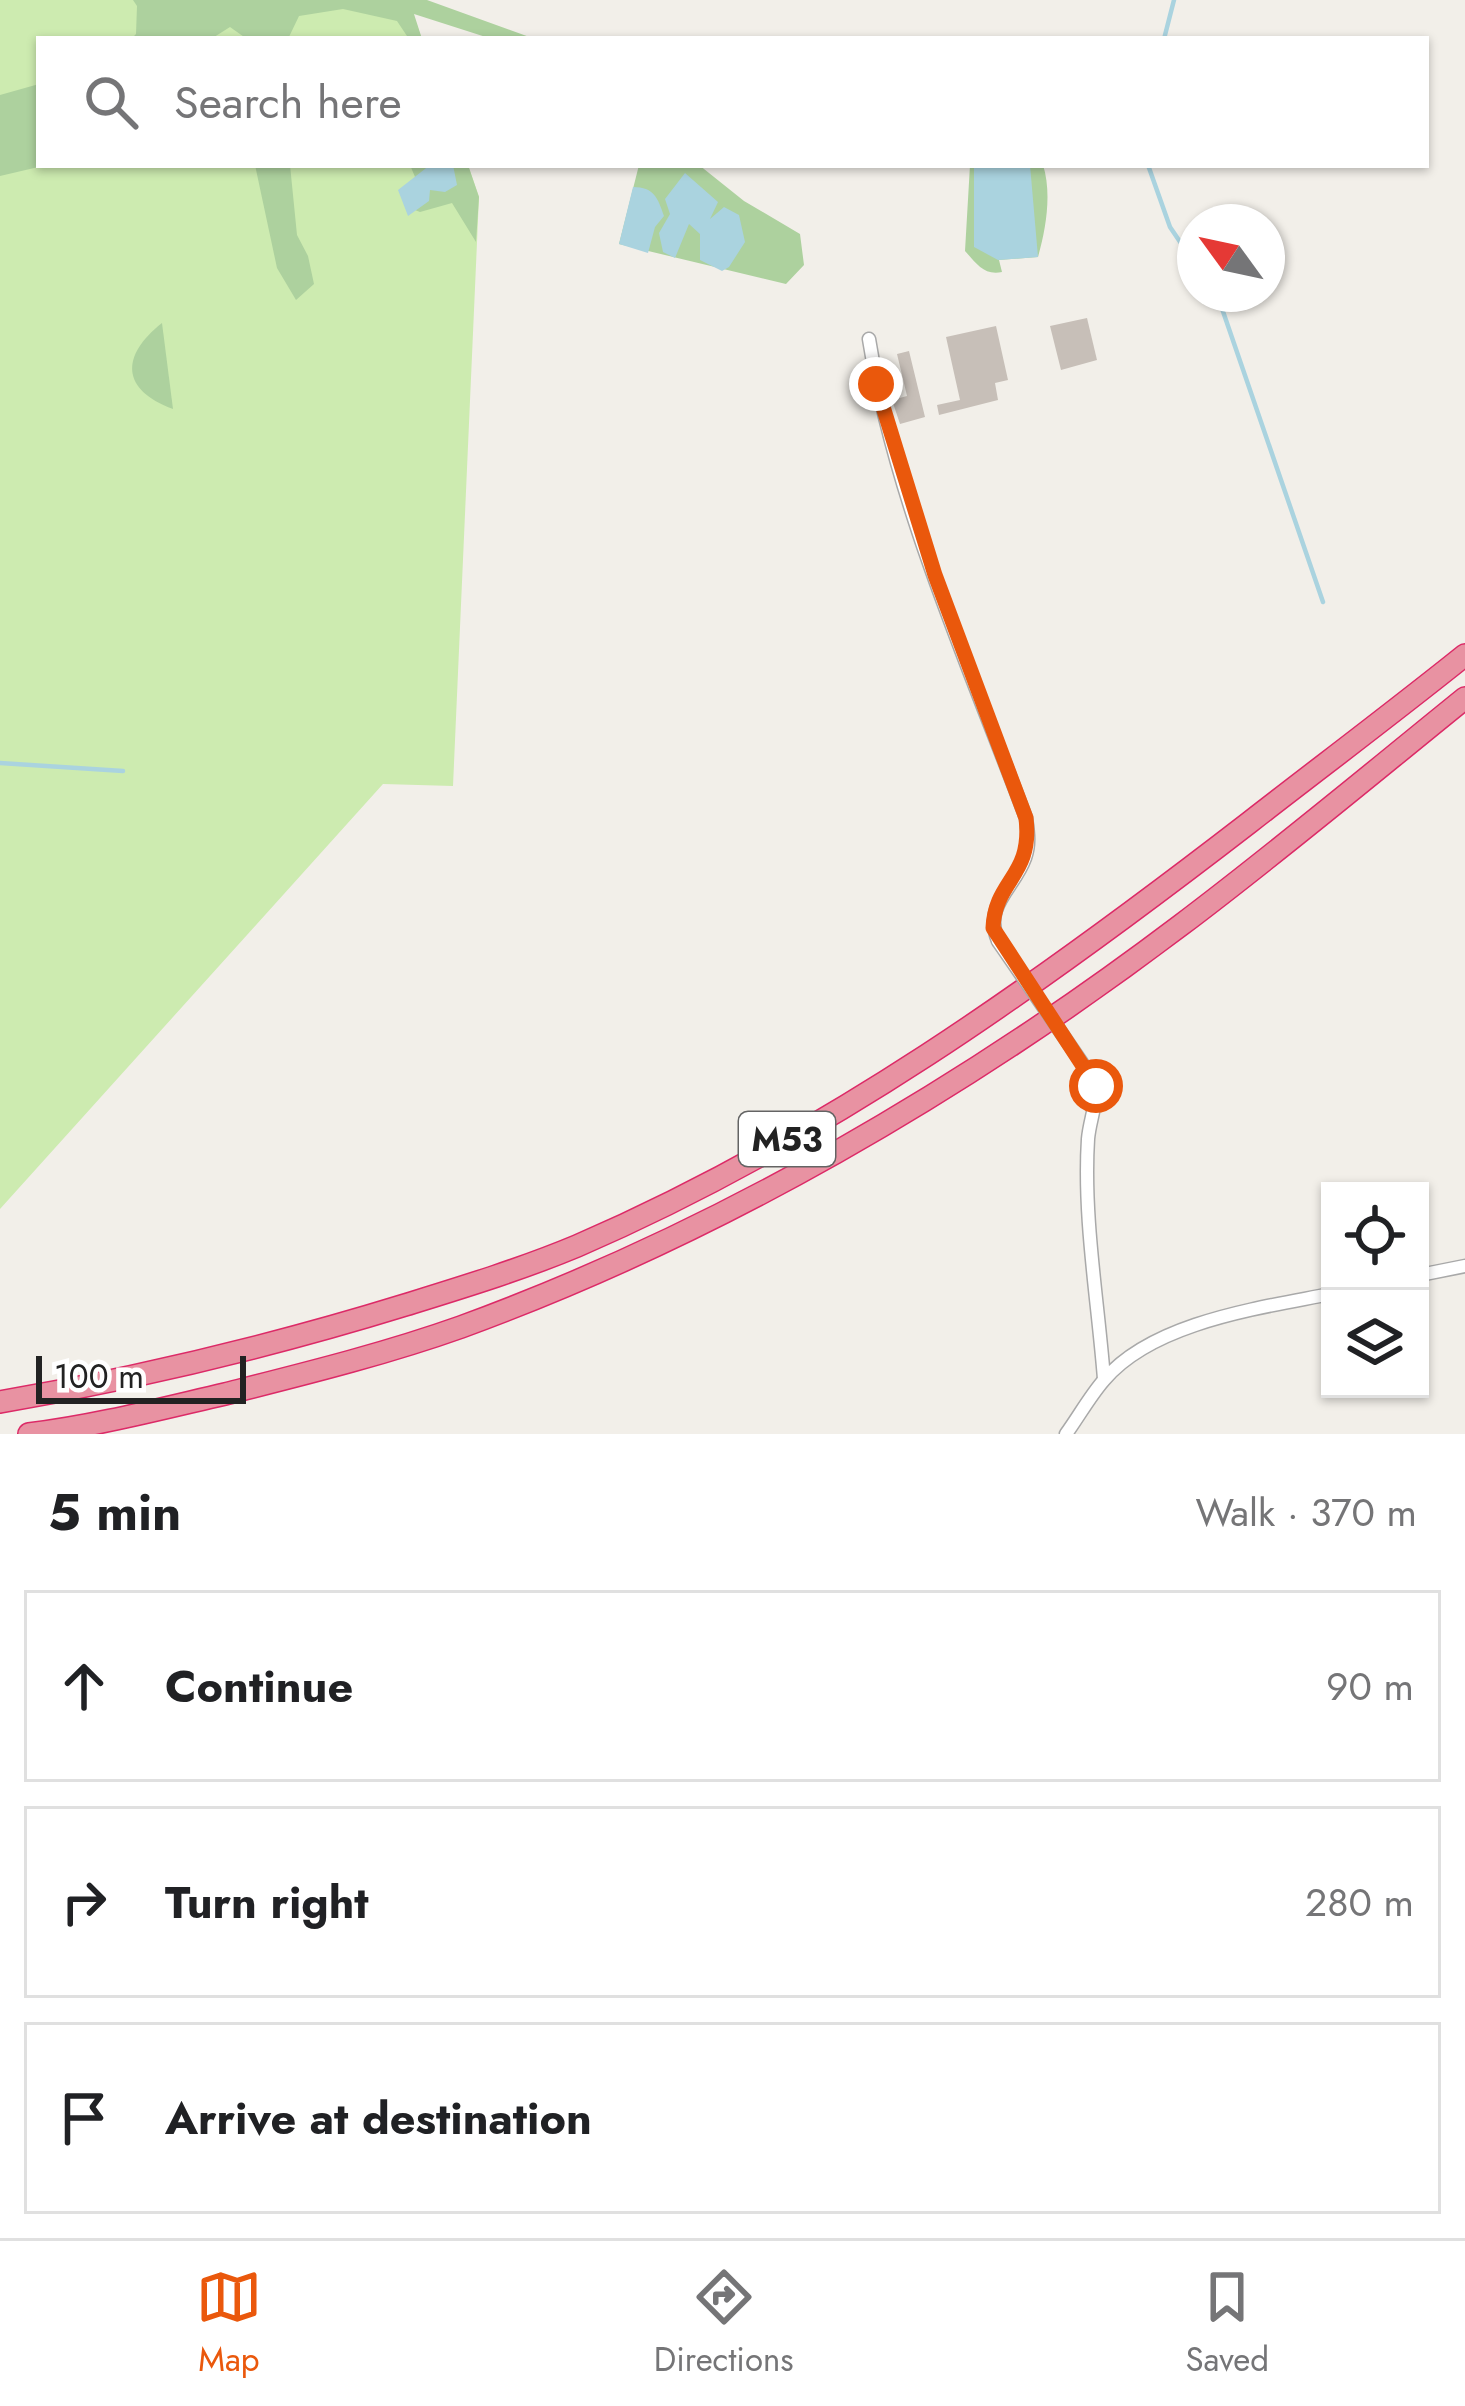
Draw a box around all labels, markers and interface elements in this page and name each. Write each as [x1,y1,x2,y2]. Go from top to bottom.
search box [36,36,1429,168]
icon: search [78,69,144,135]
text: Search here [174,70,402,135]
north arrow [1177,204,1285,312]
route end [849,357,903,411]
route start [1069,1059,1123,1113]
road number: M53 [739,1112,835,1166]
map controls [1321,1182,1429,1398]
button: locate [1321,1182,1429,1290]
button: layers [1321,1290,1429,1398]
scale bar [36,1350,246,1403]
text: 100 m [54,1353,144,1400]
text: 5 min [48,1475,181,1549]
text: Walk · 370 m [1196,1484,1417,1541]
icon: ahead [51,1653,117,1719]
text: Continue [165,1654,353,1719]
text: 90 m [1326,1658,1414,1715]
icon: right [51,1869,117,1935]
text: Turn right [165,1870,369,1935]
text: 280 m [1305,1874,1414,1931]
icon: arrive [51,2085,117,2151]
text: Arrive at destination [165,2086,592,2151]
tab: Map [196,2264,262,2383]
tab: Directions [654,2264,794,2383]
tab: Saved [1185,2264,1269,2383]

